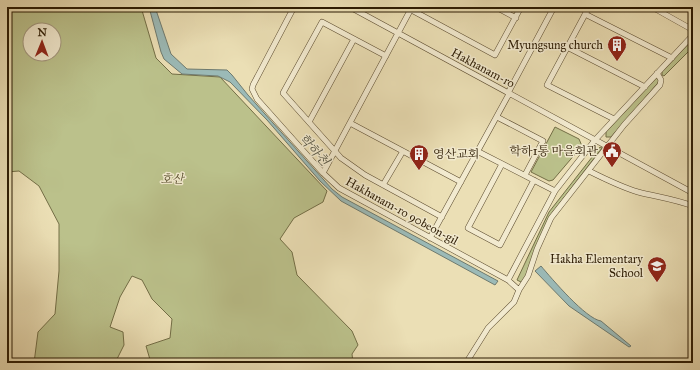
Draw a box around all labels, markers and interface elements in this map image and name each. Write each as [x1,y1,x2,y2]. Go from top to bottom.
north arrow [22,22,62,62]
text: N [37,26,48,39]
building icon: Myungsung church [606,34,628,62]
place label: Myungsung church [507,38,603,53]
street label: Hakhanam-ro [449,45,517,91]
water label: 학하천 [295,131,334,170]
public building icon: 학하1통 마을회관 [601,140,623,168]
building icon: 영산교회 [408,143,430,171]
place label: 학하1통 마을회관 [510,144,598,158]
place label: 영산교회 [433,147,479,161]
park label: 호산 [160,172,186,186]
street label: Hakhanam-ro 90beon-gil [343,174,461,249]
place label: Hakha Elementary School [550,252,644,280]
school or university icon: Hakha Elementary School [646,255,668,283]

